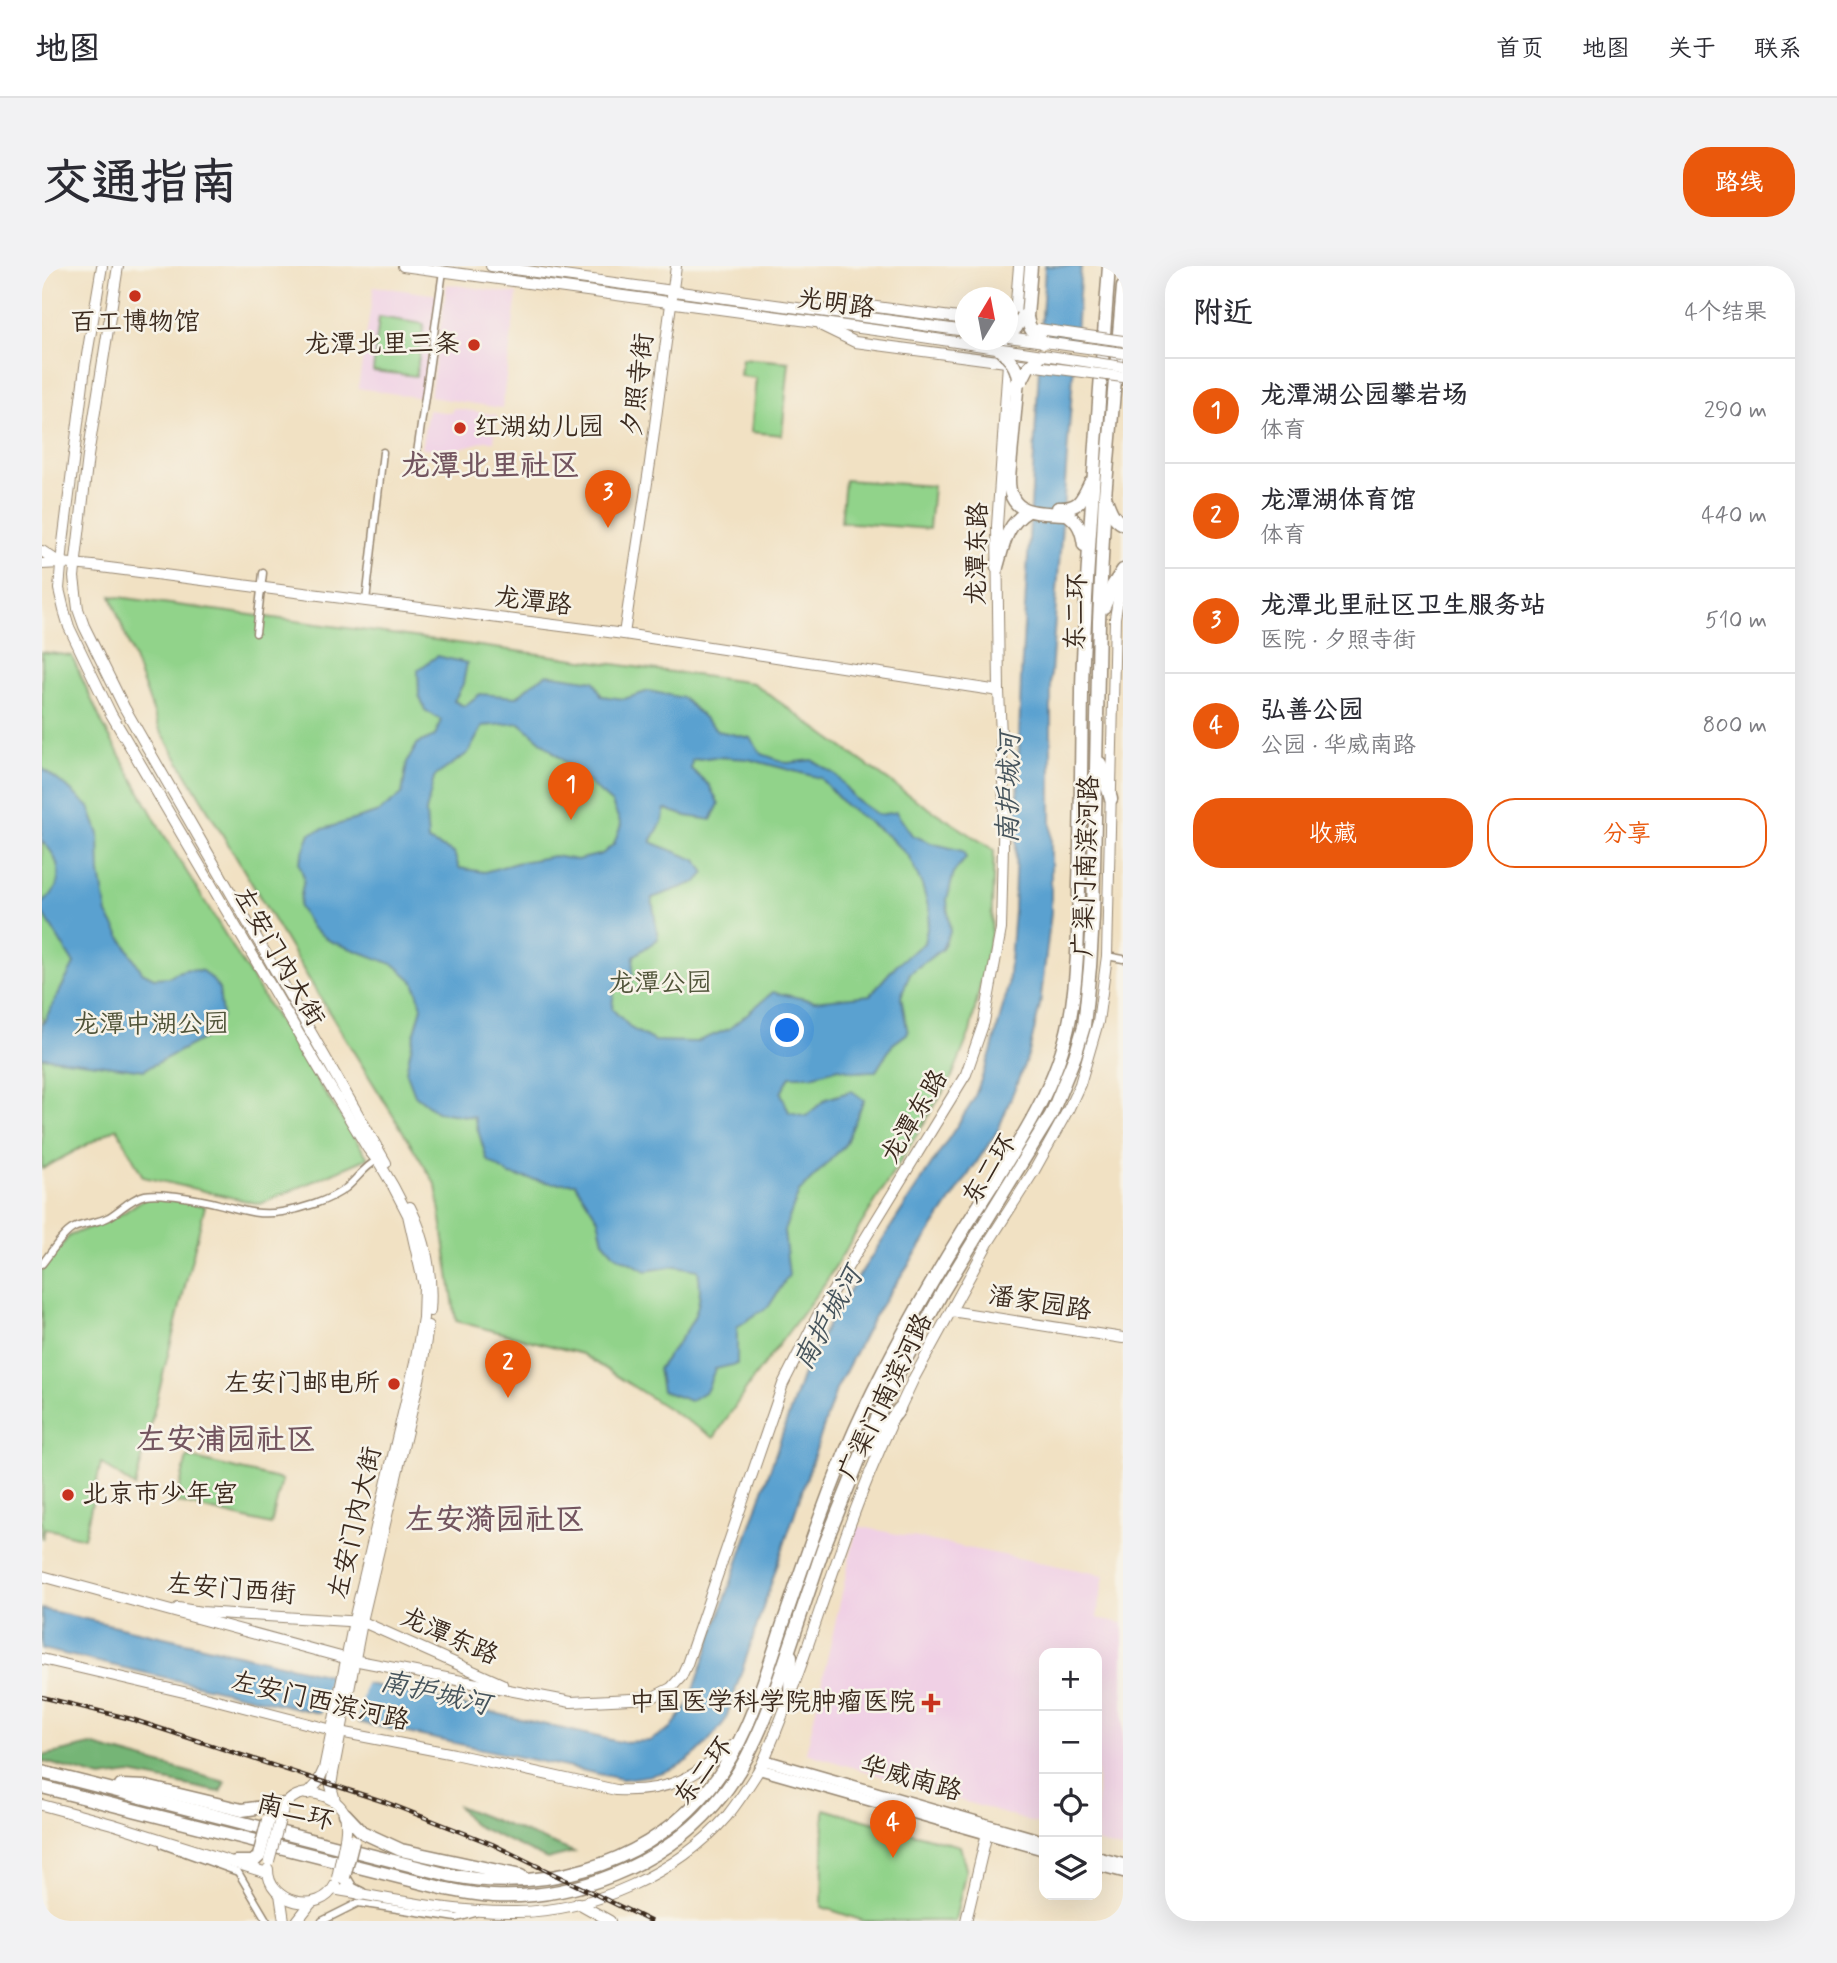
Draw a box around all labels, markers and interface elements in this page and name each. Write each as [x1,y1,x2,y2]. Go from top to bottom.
text: 地图 [35,28,101,72]
text: 首页 [1496,34,1544,65]
text: 地图 [1582,34,1630,65]
text: 关于 [1668,34,1716,65]
text: 联系 [1754,34,1802,65]
button: 路线 [1683,147,1795,217]
text: 交通指南 [42,152,238,217]
street label: 光明路 [795,282,877,326]
north arrow [955,287,1018,350]
marker: 百工博物馆 [127,288,143,304]
text: 附近 [1193,294,1253,333]
text: 4个结果 [1685,298,1767,328]
place label: 百工博物馆 [70,306,200,340]
place label: 龙潭北里三条 [304,328,460,362]
street label: 夕照寺街 [616,331,662,439]
marker: 龙潭北里三条 [466,337,482,353]
text: 龙潭湖公园攀岩场 [1260,379,1468,413]
text: 1 [1211,396,1221,426]
text: 290 m [1704,396,1767,426]
place label: 红湖幼儿园 [474,411,604,445]
text: 体育 [1260,416,1306,446]
marker: 红湖幼儿园 [452,420,468,436]
district label: 龙潭北里社区 [400,447,580,486]
pin: 3 [585,470,631,528]
text: 龙潭湖体育馆 [1260,484,1416,518]
text: 2 [1210,501,1222,531]
text: 440 m [1701,501,1767,531]
street label: 龙潭东路 [960,502,996,606]
text: 体育 [1260,521,1306,551]
street label: 东二环 [1059,572,1095,652]
street label: 龙潭路 [492,580,574,624]
text: 龙潭北里社区卫生服务站 [1260,589,1546,623]
text: 3 [1211,606,1221,636]
text: 510 m [1705,606,1767,636]
text: 医院 · 夕照寺街 [1260,626,1416,656]
text: 弘善公园 [1260,694,1364,728]
text: 4 [1209,711,1223,741]
text: 800 m [1703,711,1767,741]
water label: 南护城河 [991,728,1030,844]
text: 公园 · 华威南路 [1260,731,1416,761]
pin: 1 [548,762,594,820]
street label: 广渠门南滨河路 [1067,774,1107,958]
button: 收藏 [1193,798,1473,868]
button: 分享 [1487,798,1767,868]
street label: 左安门内大街 [224,881,332,1033]
park label: 龙潭公园 [608,967,712,1001]
park label: 龙潭中湖公园 [73,1008,229,1042]
your location [770,1013,804,1047]
street label: 龙潭东路 [874,1064,956,1170]
street label: 东二环 [955,1128,1025,1212]
water label: 南护城河 [786,1258,874,1377]
street label: 潘家园路 [986,1279,1094,1329]
street label: 广渠门南滨河路 [831,1308,941,1486]
pin: 2 [485,1340,531,1398]
place label: 左安门邮电所 [224,1367,380,1401]
marker: 左安门邮电所 [386,1376,402,1392]
district label: 左安浦园社区 [136,1421,316,1460]
street label: 左安门内大街 [322,1443,390,1603]
place label: 北京市少年宫 [82,1478,238,1512]
marker: 北京市少年宫 [60,1487,76,1503]
district label: 左安漪园社区 [405,1501,585,1540]
street label: 左安门西街 [165,1567,297,1613]
street label: 龙潭东路 [395,1600,503,1674]
map controls [1039,1648,1102,1900]
button: + [1039,1648,1102,1711]
water label: 南护城河 [376,1663,498,1726]
street label: 左安门西滨河路 [228,1665,412,1739]
place label: 中国医学科学院肿瘤医院 [629,1686,915,1720]
marker: 中国医学科学院肿瘤医院 [921,1693,941,1713]
button: − [1039,1711,1102,1774]
street label: 东二环 [667,1731,741,1813]
street label: 华威南路 [856,1748,966,1810]
button: locate [1039,1774,1102,1837]
street label: 南二环 [253,1787,337,1839]
pin: 4 [870,1800,916,1858]
button: layers [1039,1837,1102,1900]

